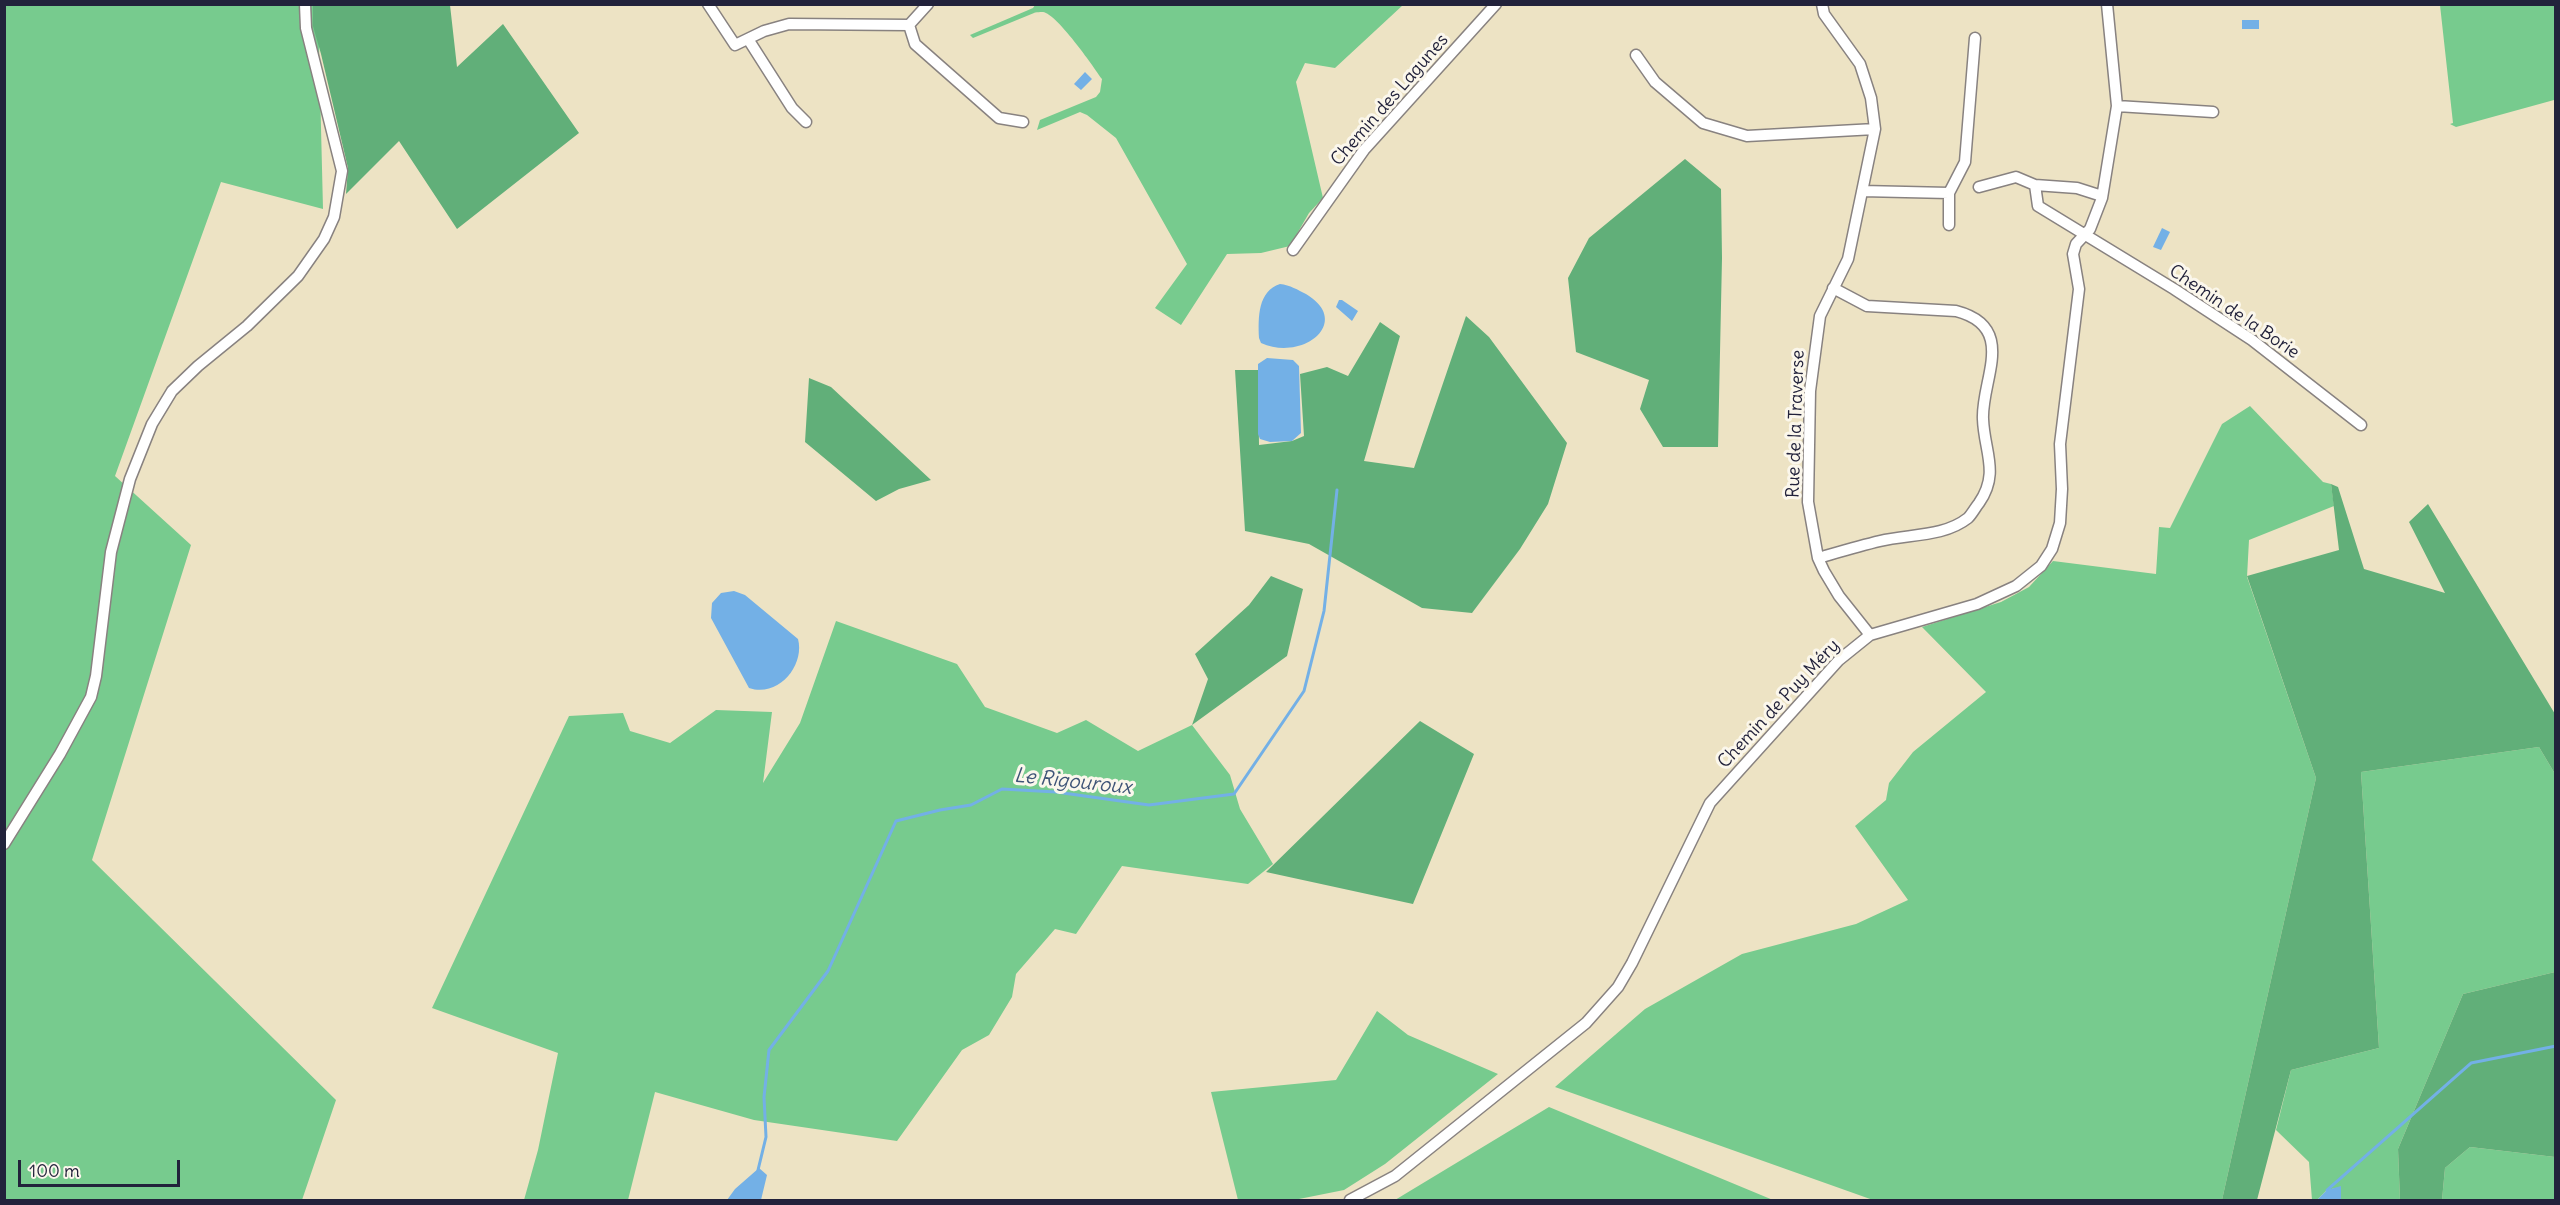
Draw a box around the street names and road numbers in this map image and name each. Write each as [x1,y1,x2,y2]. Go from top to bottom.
street label: Chemin des Lagunes [1327,30,1453,170]
street label: Chemin de la Borie [2165,260,2303,364]
street label: Rue de la Traverse [1783,350,1809,498]
street label: Chemin de Puy Méry [1714,635,1844,773]

